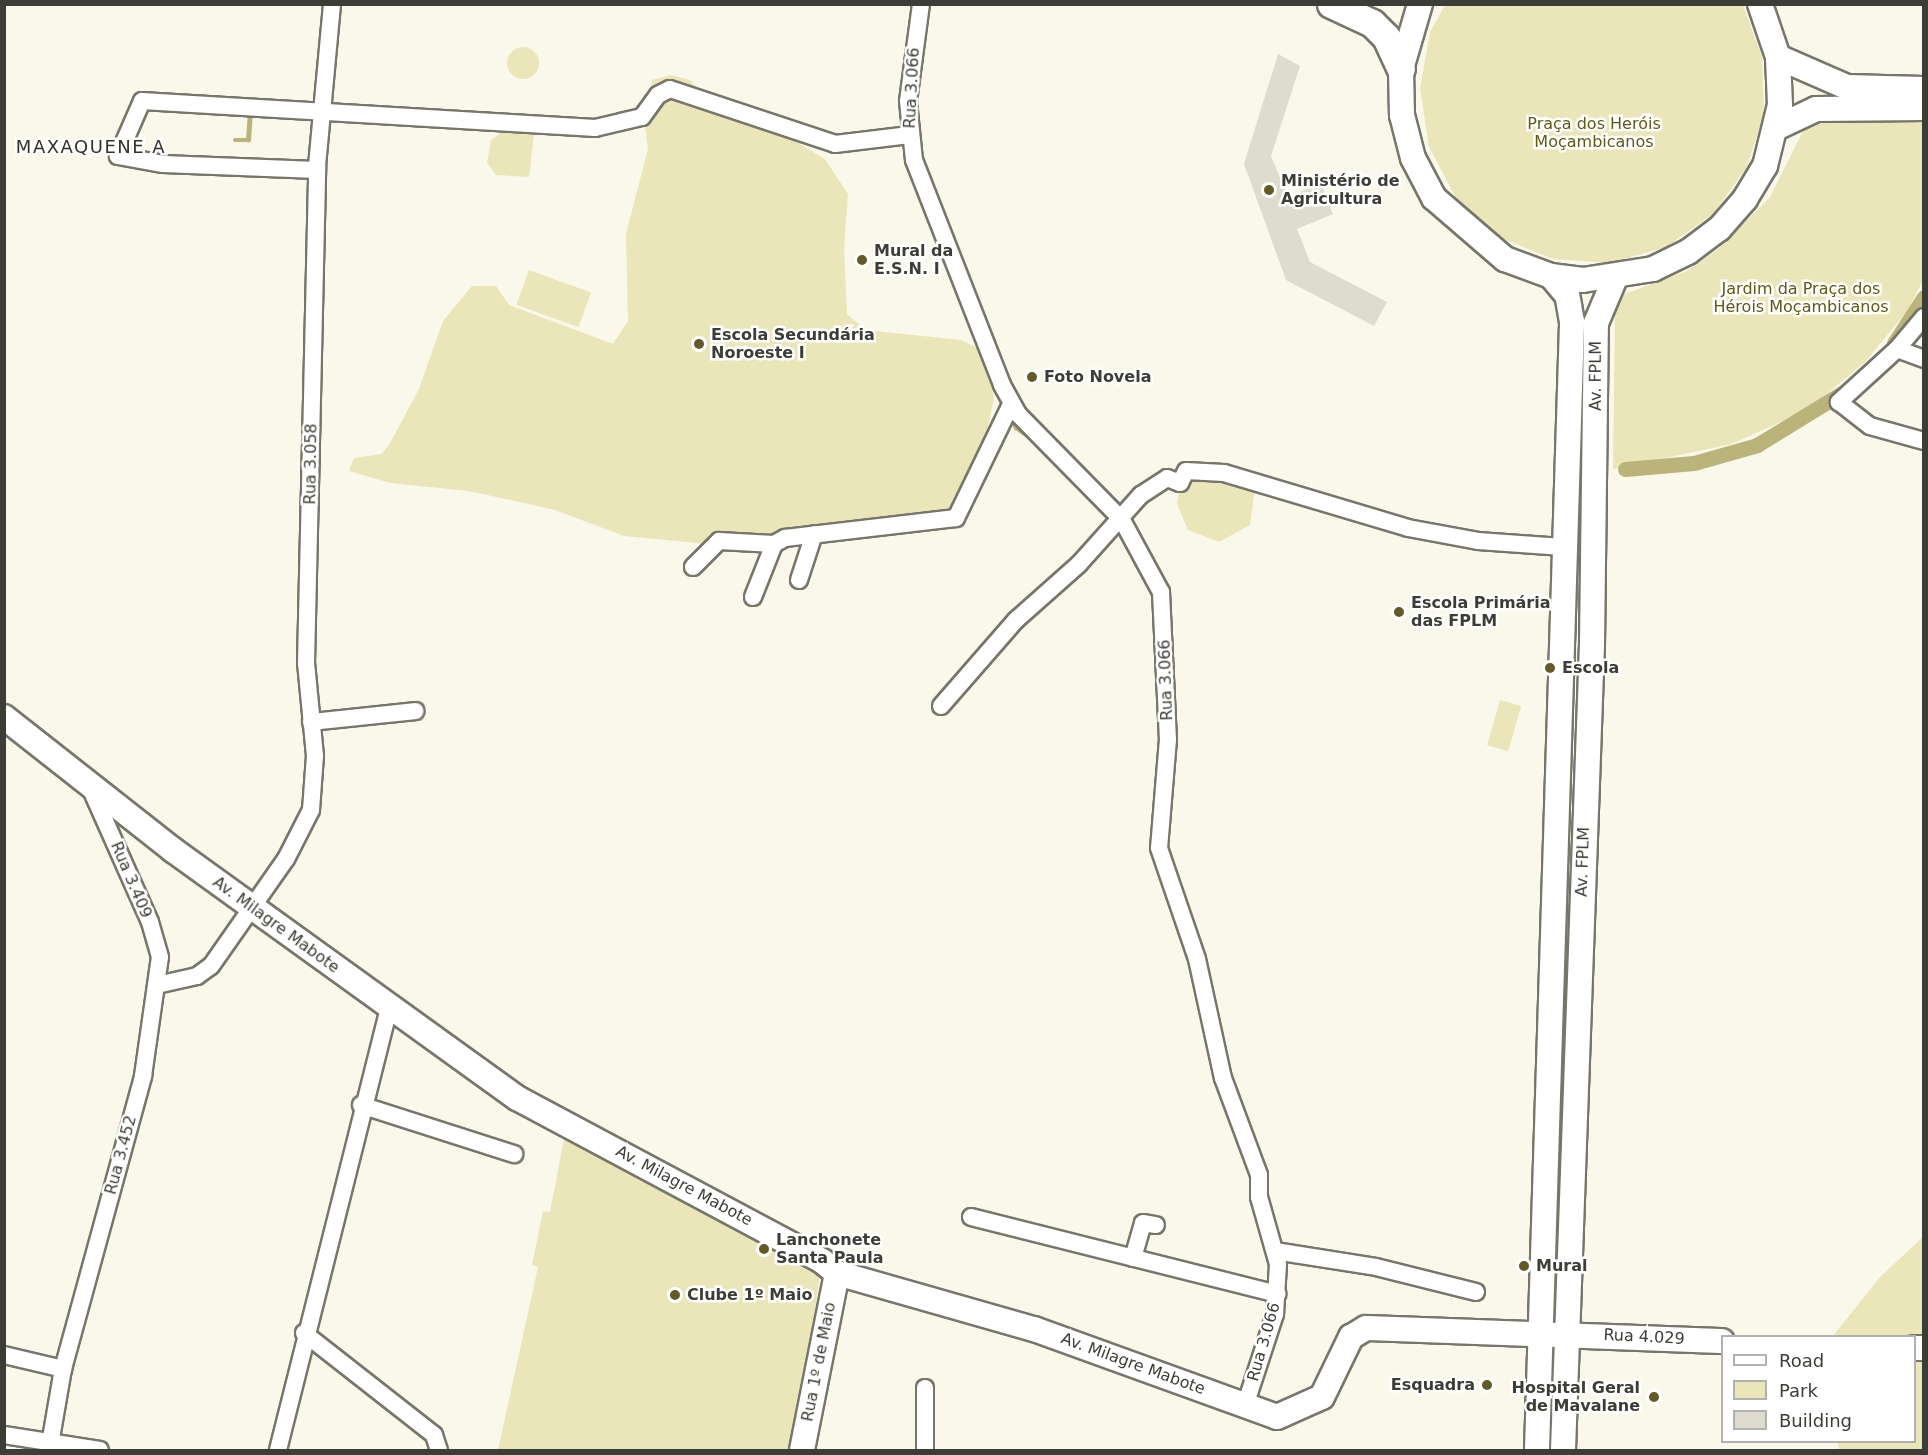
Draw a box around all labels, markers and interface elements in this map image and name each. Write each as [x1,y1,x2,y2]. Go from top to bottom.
street label: Rua 3.066 [900,47,924,129]
park label: Praça dos Heróis Moçambicanos [1527,114,1661,152]
district label: MAXAQUENE A [16,136,166,158]
place label: Ministério de Agricultura [1281,171,1400,209]
marker: Ministério de Agricultura [1262,183,1276,197]
place label: Mural da E.S.N. I [874,241,953,279]
marker: Mural da E.S.N. I [855,253,869,267]
park label: Jardim da Praça dos Hérois Moçambicanos [1713,279,1889,317]
place label: Escola Secundária Noroeste I [711,325,875,363]
marker: Escola Secundária Noroeste I [692,337,706,351]
street label: Av. FPLM [1586,341,1606,411]
place label: Foto Novela [1044,367,1151,387]
marker: Foto Novela [1025,370,1039,384]
street label: Rua 3.058 [301,423,321,505]
place label: Escola Primária das FPLM [1411,593,1551,631]
marker: Escola Primária das FPLM [1392,605,1406,619]
street label: Rua 3.066 [1155,639,1177,721]
place label: Escola [1562,658,1619,678]
marker: Escola [1543,661,1557,675]
street label: Av. FPLM [1572,827,1594,897]
street label: Rua 3.409 [106,839,156,921]
street label: Av. Milagre Mabote [209,873,343,977]
street label: Rua 3.452 [101,1113,141,1197]
street label: Av. Milagre Mabote [612,1142,756,1230]
place label: Lanchonete Santa Paula [776,1230,883,1268]
marker: Lanchonete Santa Paula [757,1242,771,1256]
place label: Mural [1536,1256,1587,1276]
marker: Mural [1517,1259,1531,1273]
place label: Clube 1º Maio [687,1285,812,1305]
marker: Clube 1º Maio [668,1288,682,1302]
street label: Rua 3.066 [1244,1300,1284,1384]
street label: Rua 1º de Maio [798,1301,840,1423]
street label: Rua 4.029 [1603,1325,1685,1349]
street label: Av. Milagre Mabote [1058,1329,1208,1399]
legend [1721,1335,1916,1443]
text: Road [1779,1350,1824,1371]
place label: Esquadra [1391,1375,1475,1395]
marker: Esquadra [1480,1378,1494,1392]
place label: Hospital Geral de Mavalane [1512,1378,1640,1416]
text: Park [1779,1380,1818,1401]
marker: Hospital Geral de Mavalane [1645,1388,1663,1406]
text: Building [1779,1410,1852,1431]

